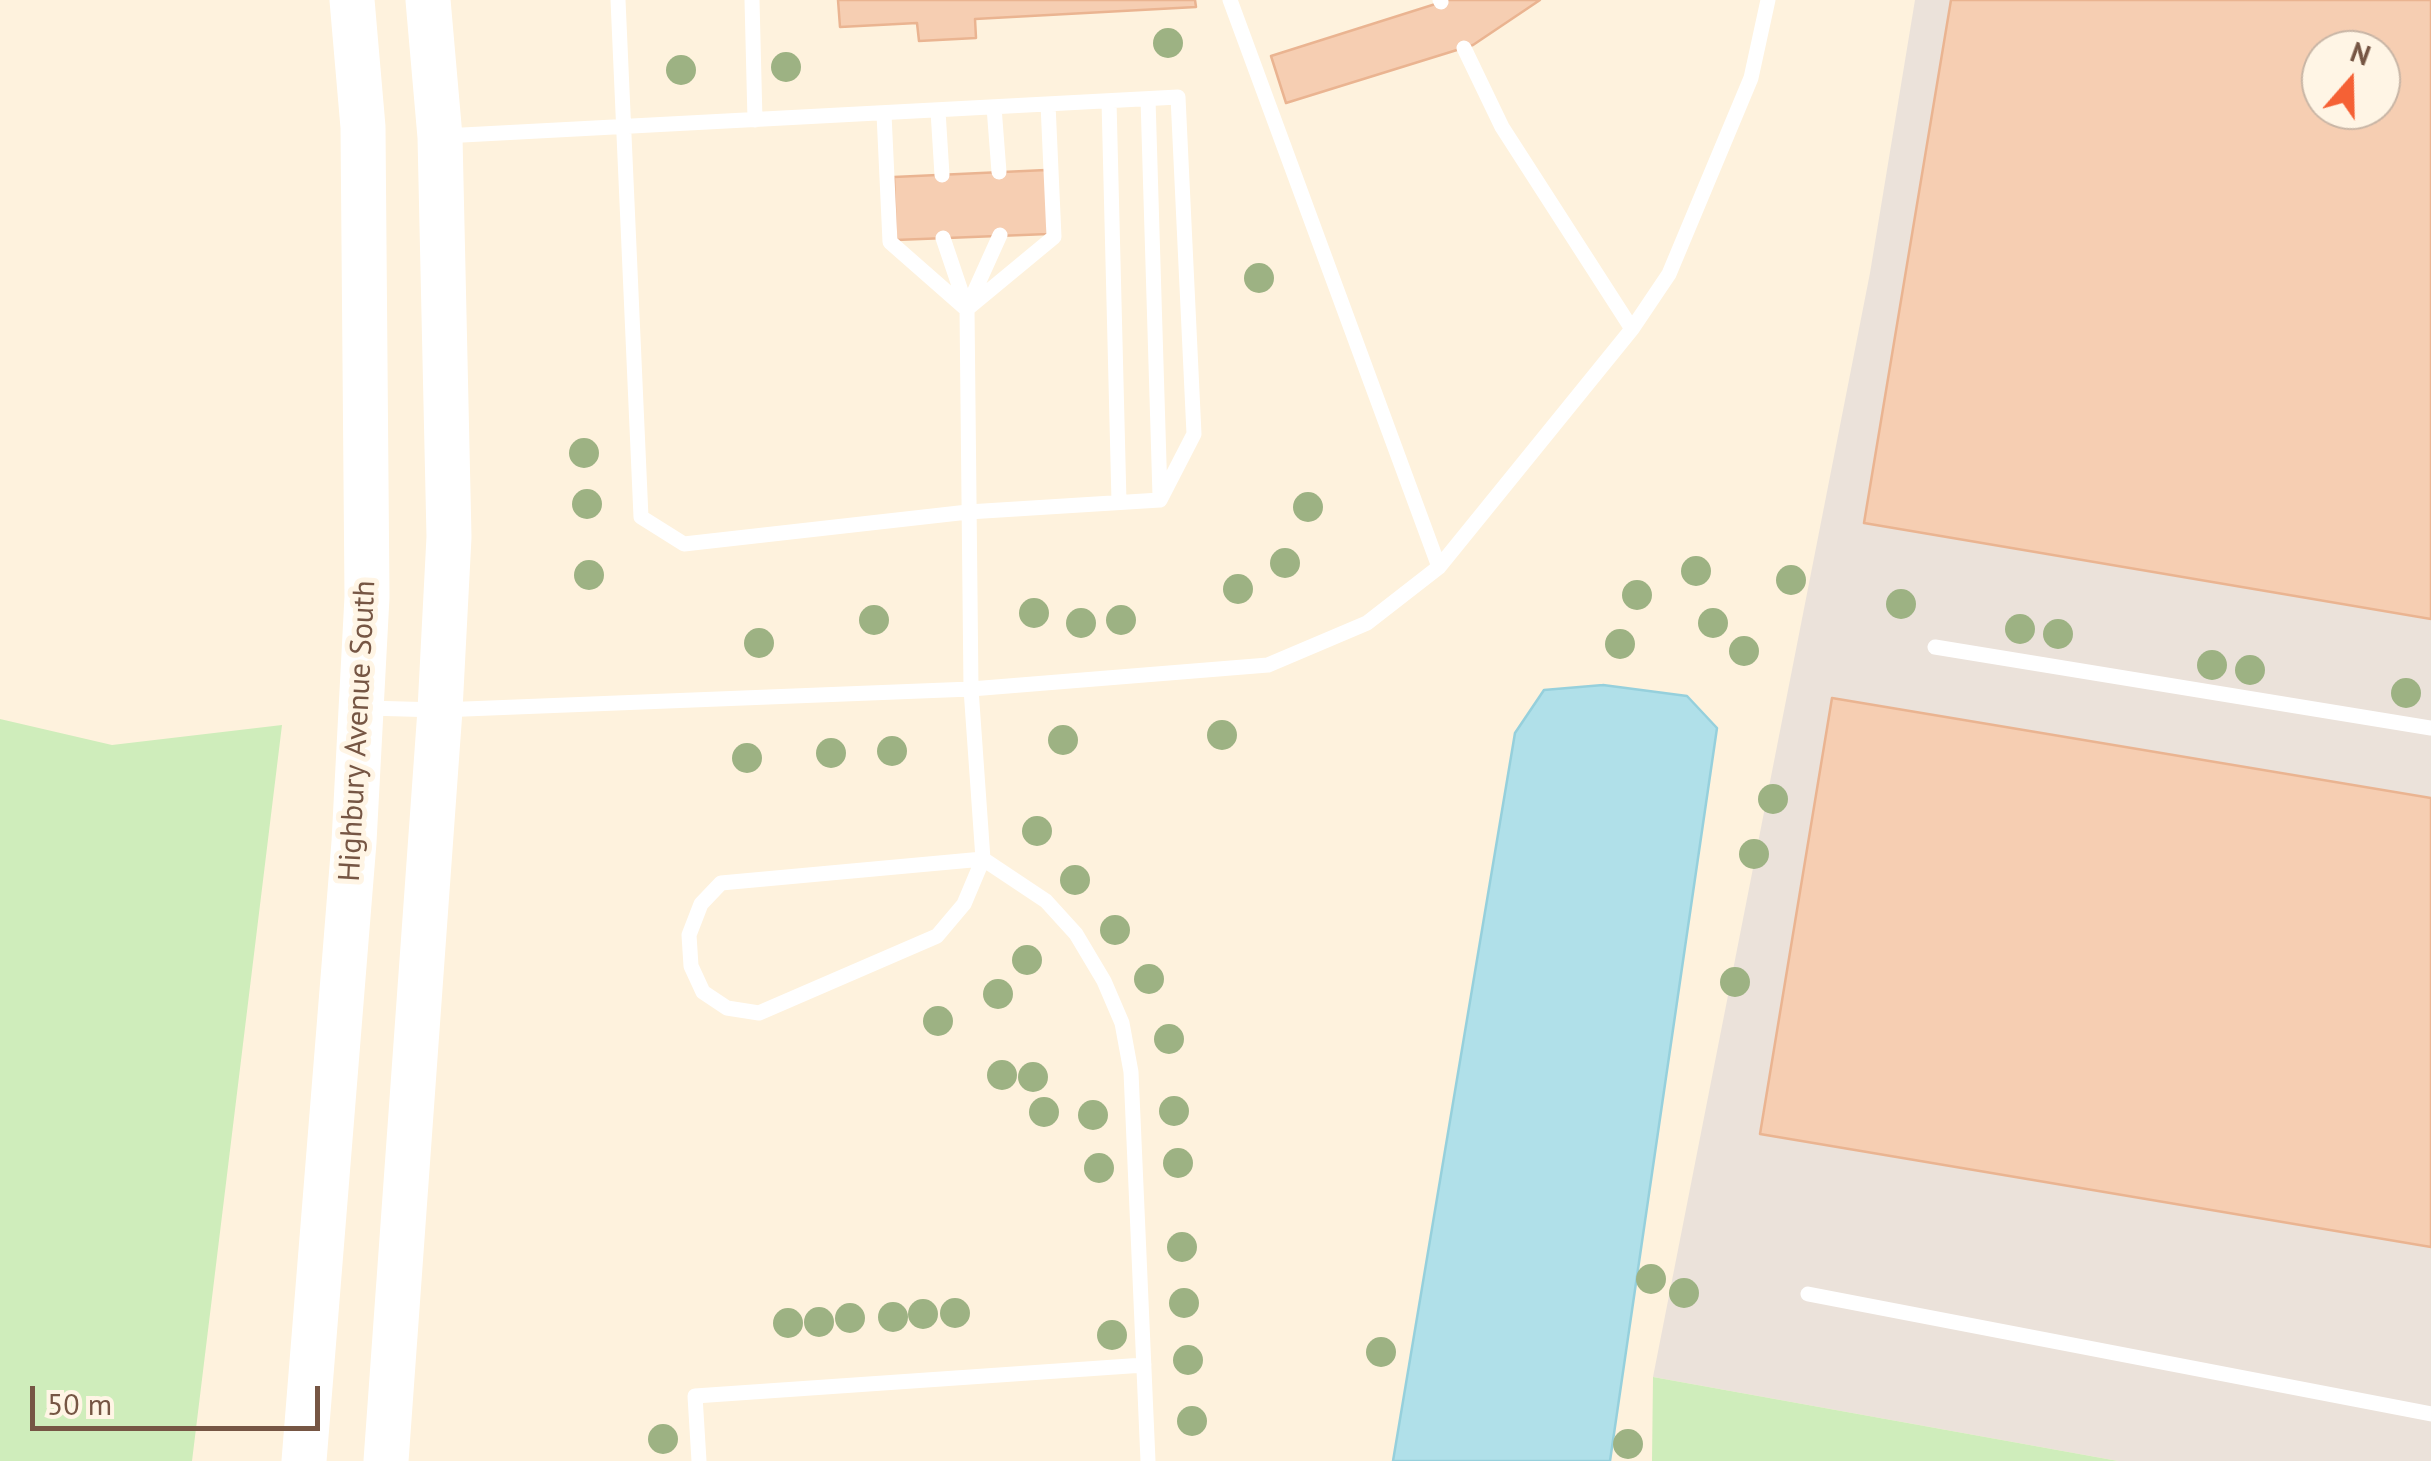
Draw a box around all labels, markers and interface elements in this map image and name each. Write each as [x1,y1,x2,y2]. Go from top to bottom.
north arrow [2301,30,2401,130]
text: N [2346,33,2376,74]
street label: Highbury Avenue South [332,579,384,883]
scale bar [35,1366,325,1428]
text: 50 m [47,1384,112,1423]

